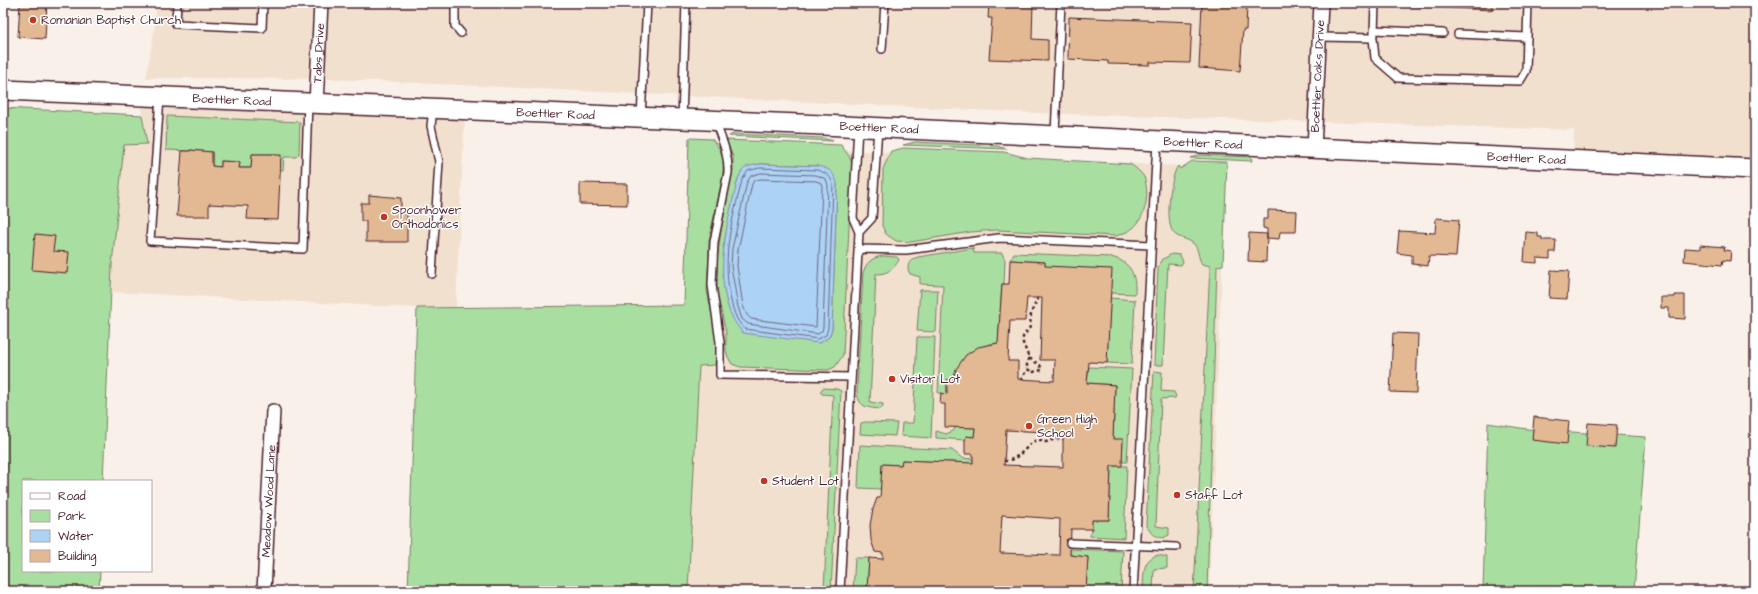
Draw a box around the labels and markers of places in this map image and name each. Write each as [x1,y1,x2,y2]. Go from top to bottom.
place label: Romanian Baptist Church [41,12,181,29]
marker: Romanian Baptist Church [28,15,38,25]
place label: Spoonhower Orthodonics [392,202,462,233]
marker: Spoonhower Orthodonics [379,212,389,222]
place label: Visitor Lot [900,371,960,388]
marker: Visitor Lot [887,374,897,384]
place label: Green High School [1037,411,1097,442]
marker: Green High School [1024,421,1034,431]
place label: Student Lot [772,473,839,490]
marker: Student Lot [759,476,769,486]
place label: Staff Lot [1185,487,1243,504]
marker: Staff Lot [1172,490,1182,500]

